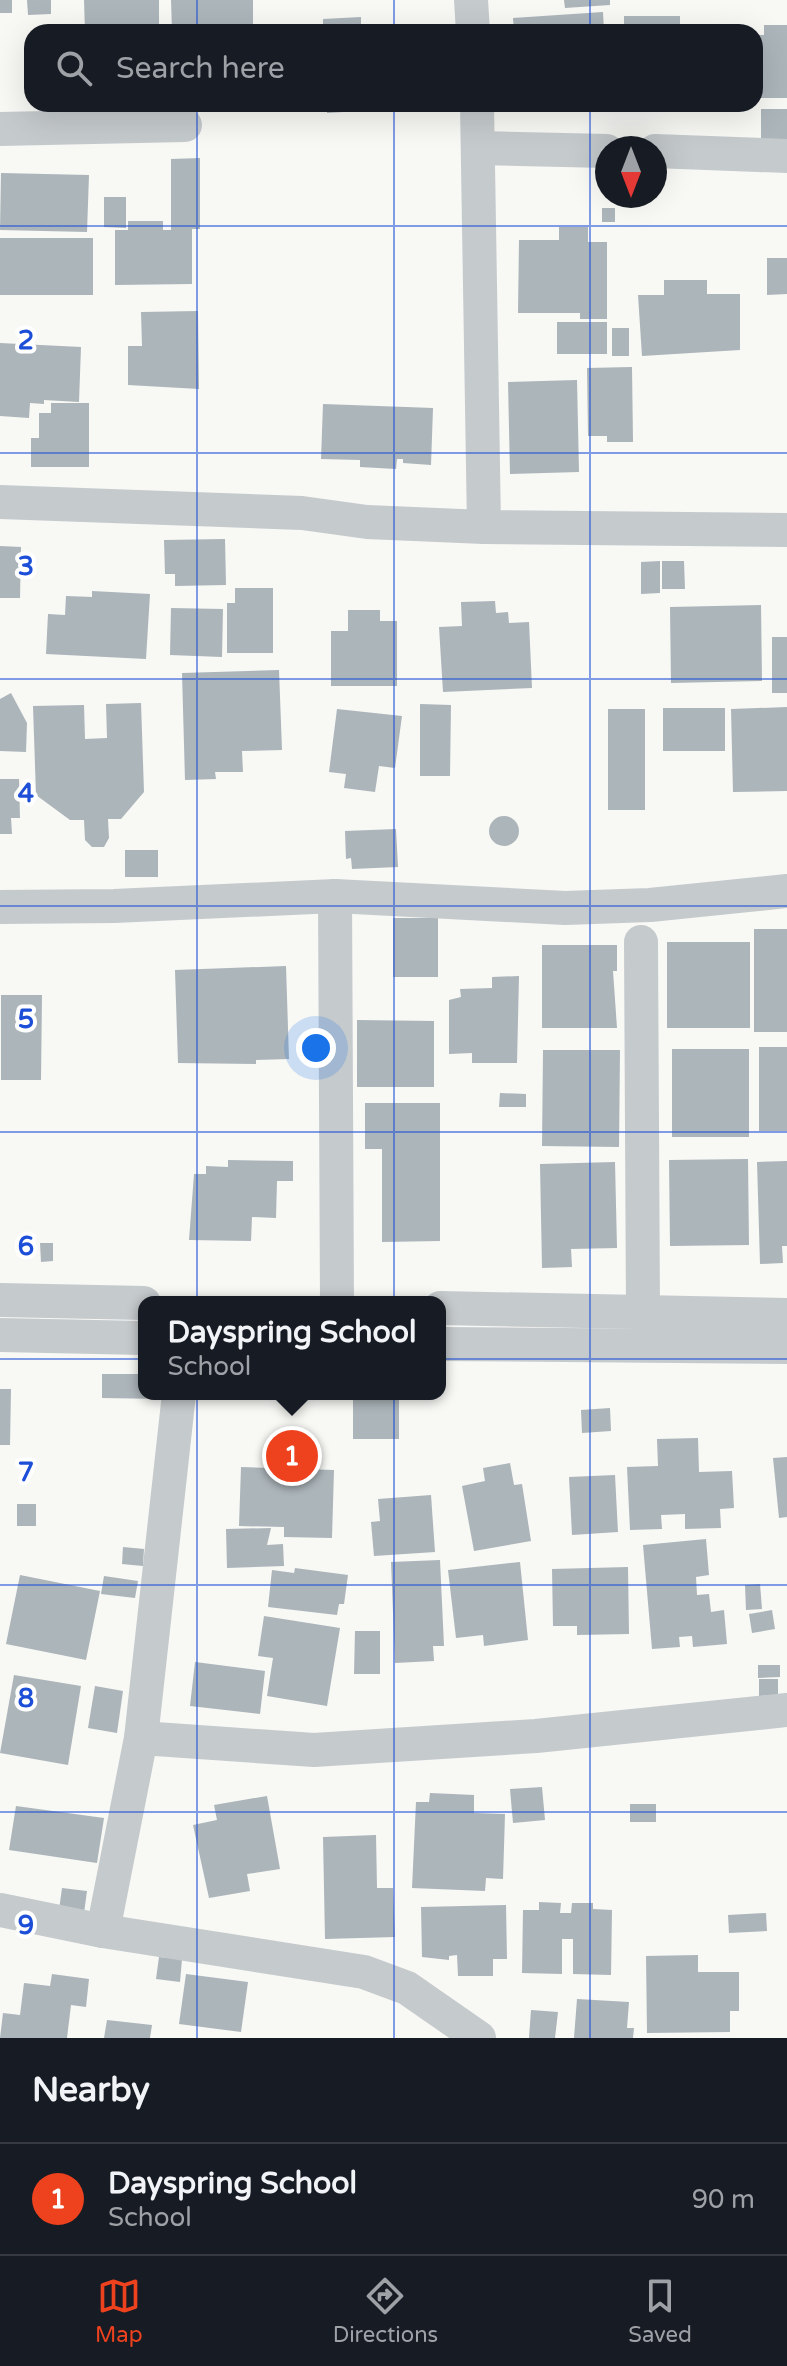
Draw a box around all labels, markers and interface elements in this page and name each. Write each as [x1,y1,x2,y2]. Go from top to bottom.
search box [24,24,763,112]
icon: search [52,46,96,90]
text: Search here [116,50,285,87]
north arrow [595,136,667,208]
text: 2 [18,325,34,356]
text: 3 [18,551,34,582]
text: 4 [18,778,34,809]
text: 5 [18,1004,34,1035]
your location [296,1028,336,1068]
text: 6 [18,1231,34,1262]
popup [138,1296,446,1400]
text: Dayspring School [168,1314,416,1351]
text: School [168,1351,251,1382]
pin: 1 [266,1426,318,1486]
text: 7 [18,1457,34,1488]
text: 8 [18,1683,34,1714]
text: 9 [18,1910,34,1941]
text: Nearby [32,2070,150,2111]
text: Dayspring School [108,2165,357,2202]
text: 1 [50,2184,66,2215]
text: 90 m [692,2184,755,2215]
text: School [108,2202,192,2233]
tab: Map [95,2274,143,2348]
tab: Directions [333,2274,438,2348]
tab: Saved [628,2274,692,2348]

